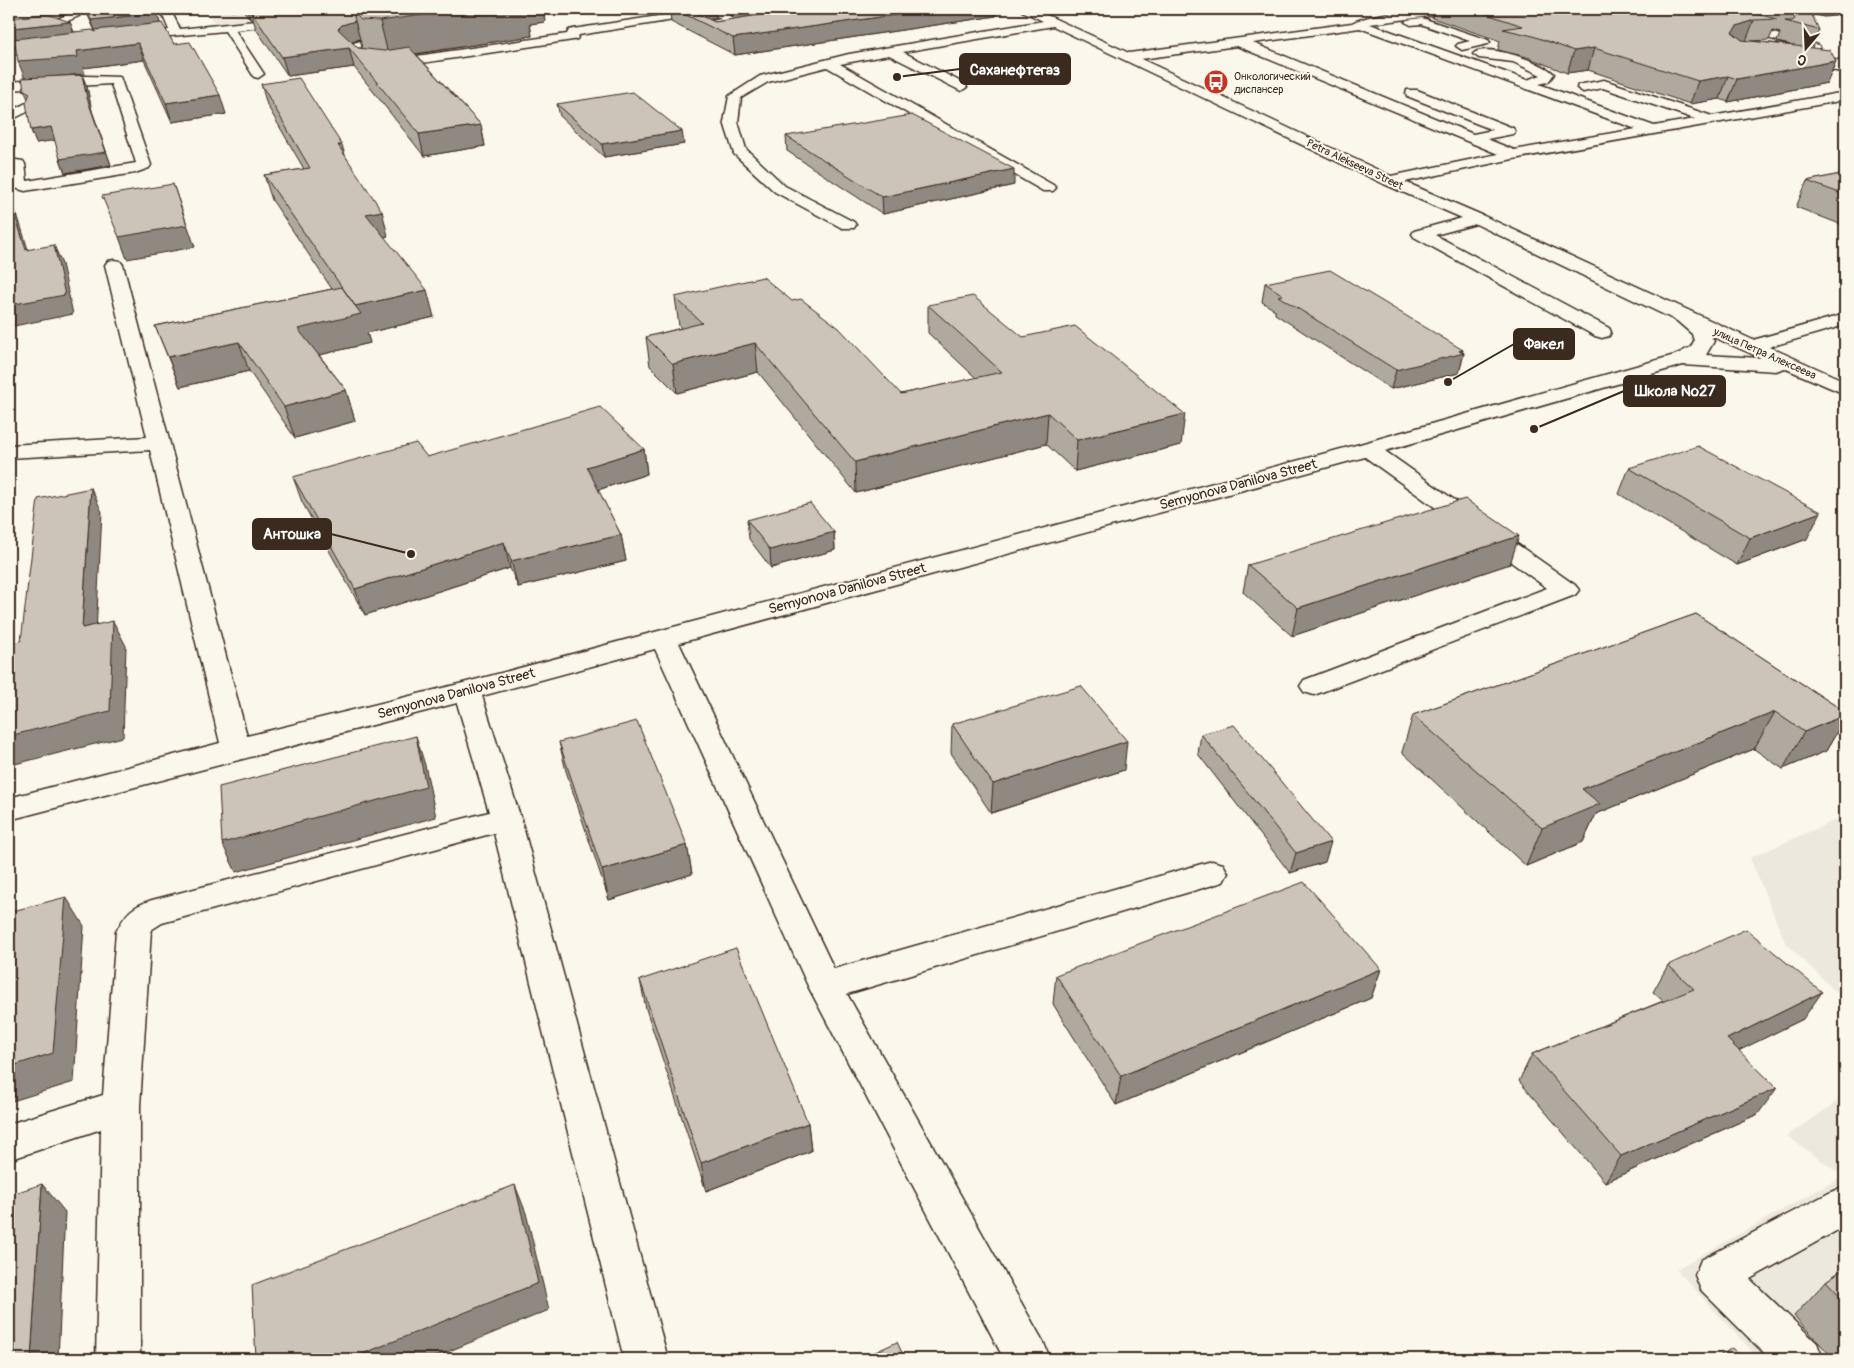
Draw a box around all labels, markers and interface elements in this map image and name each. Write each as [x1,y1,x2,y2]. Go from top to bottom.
north arrow [1782,22,1832,72]
text: С [1795,50,1809,69]
callout: Саханефтегаз [960,54,1070,84]
text: Саханефтегаз [970,61,1060,80]
bus stop icon: Онкологический диспансер [1203,69,1229,95]
place label: Онкологический диспансер [1234,70,1311,96]
street label: Petra Alekseeva Street [1304,136,1406,193]
street label: улица Петра Алексеева [1711,325,1818,382]
callout: Факел [1514,329,1574,359]
text: Факел [1523,335,1564,354]
callout: Школа №27 [1624,376,1725,406]
text: Школа №27 [1634,382,1715,401]
street label: Semyonova Danilova Street [1158,455,1319,514]
callout: Антошка [253,519,331,549]
text: Антошка [263,525,321,544]
street label: Semyonova Danilova Street [767,559,928,618]
street label: Semyonova Danilova Street [376,664,537,723]

